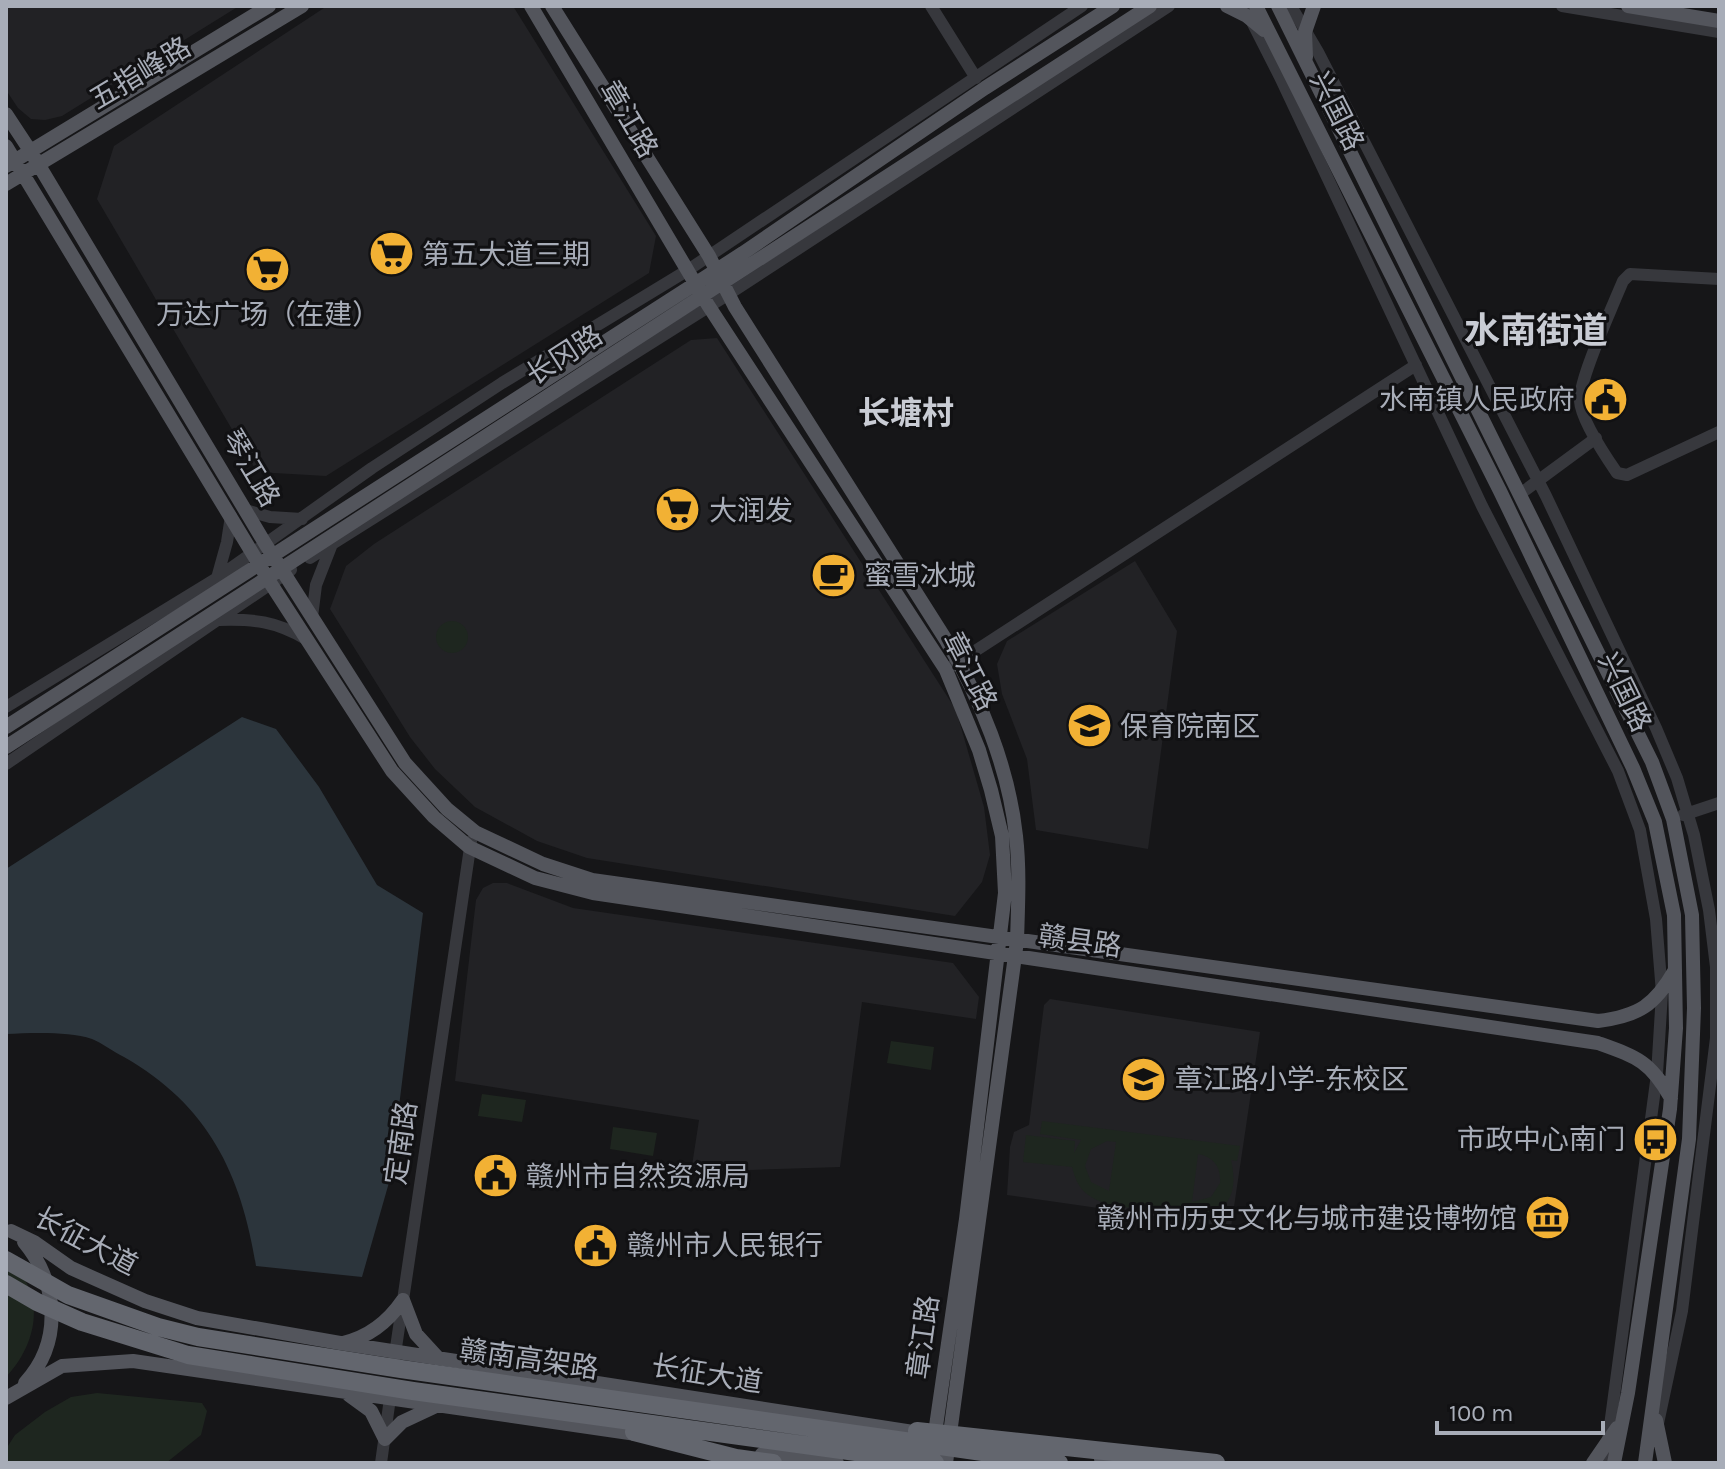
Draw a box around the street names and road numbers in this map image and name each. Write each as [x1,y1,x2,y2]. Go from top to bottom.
street label: 五指峰路 [83,30,197,116]
street label: 兴国路 [1303,66,1371,156]
street label: 章江路 [593,74,665,164]
street label: 长冈路 [520,318,608,392]
street label: 琴江路 [215,423,287,513]
street label: 章江路 [936,626,1004,716]
street label: 兴国路 [1592,647,1658,737]
street label: 赣县路 [1036,919,1124,963]
street label: 定南路 [379,1099,423,1187]
street label: 长征大道 [29,1200,143,1282]
street label: 章江路 [901,1293,945,1381]
street label: 赣南高架路 [457,1333,601,1385]
street label: 长征大道 [649,1349,765,1399]

